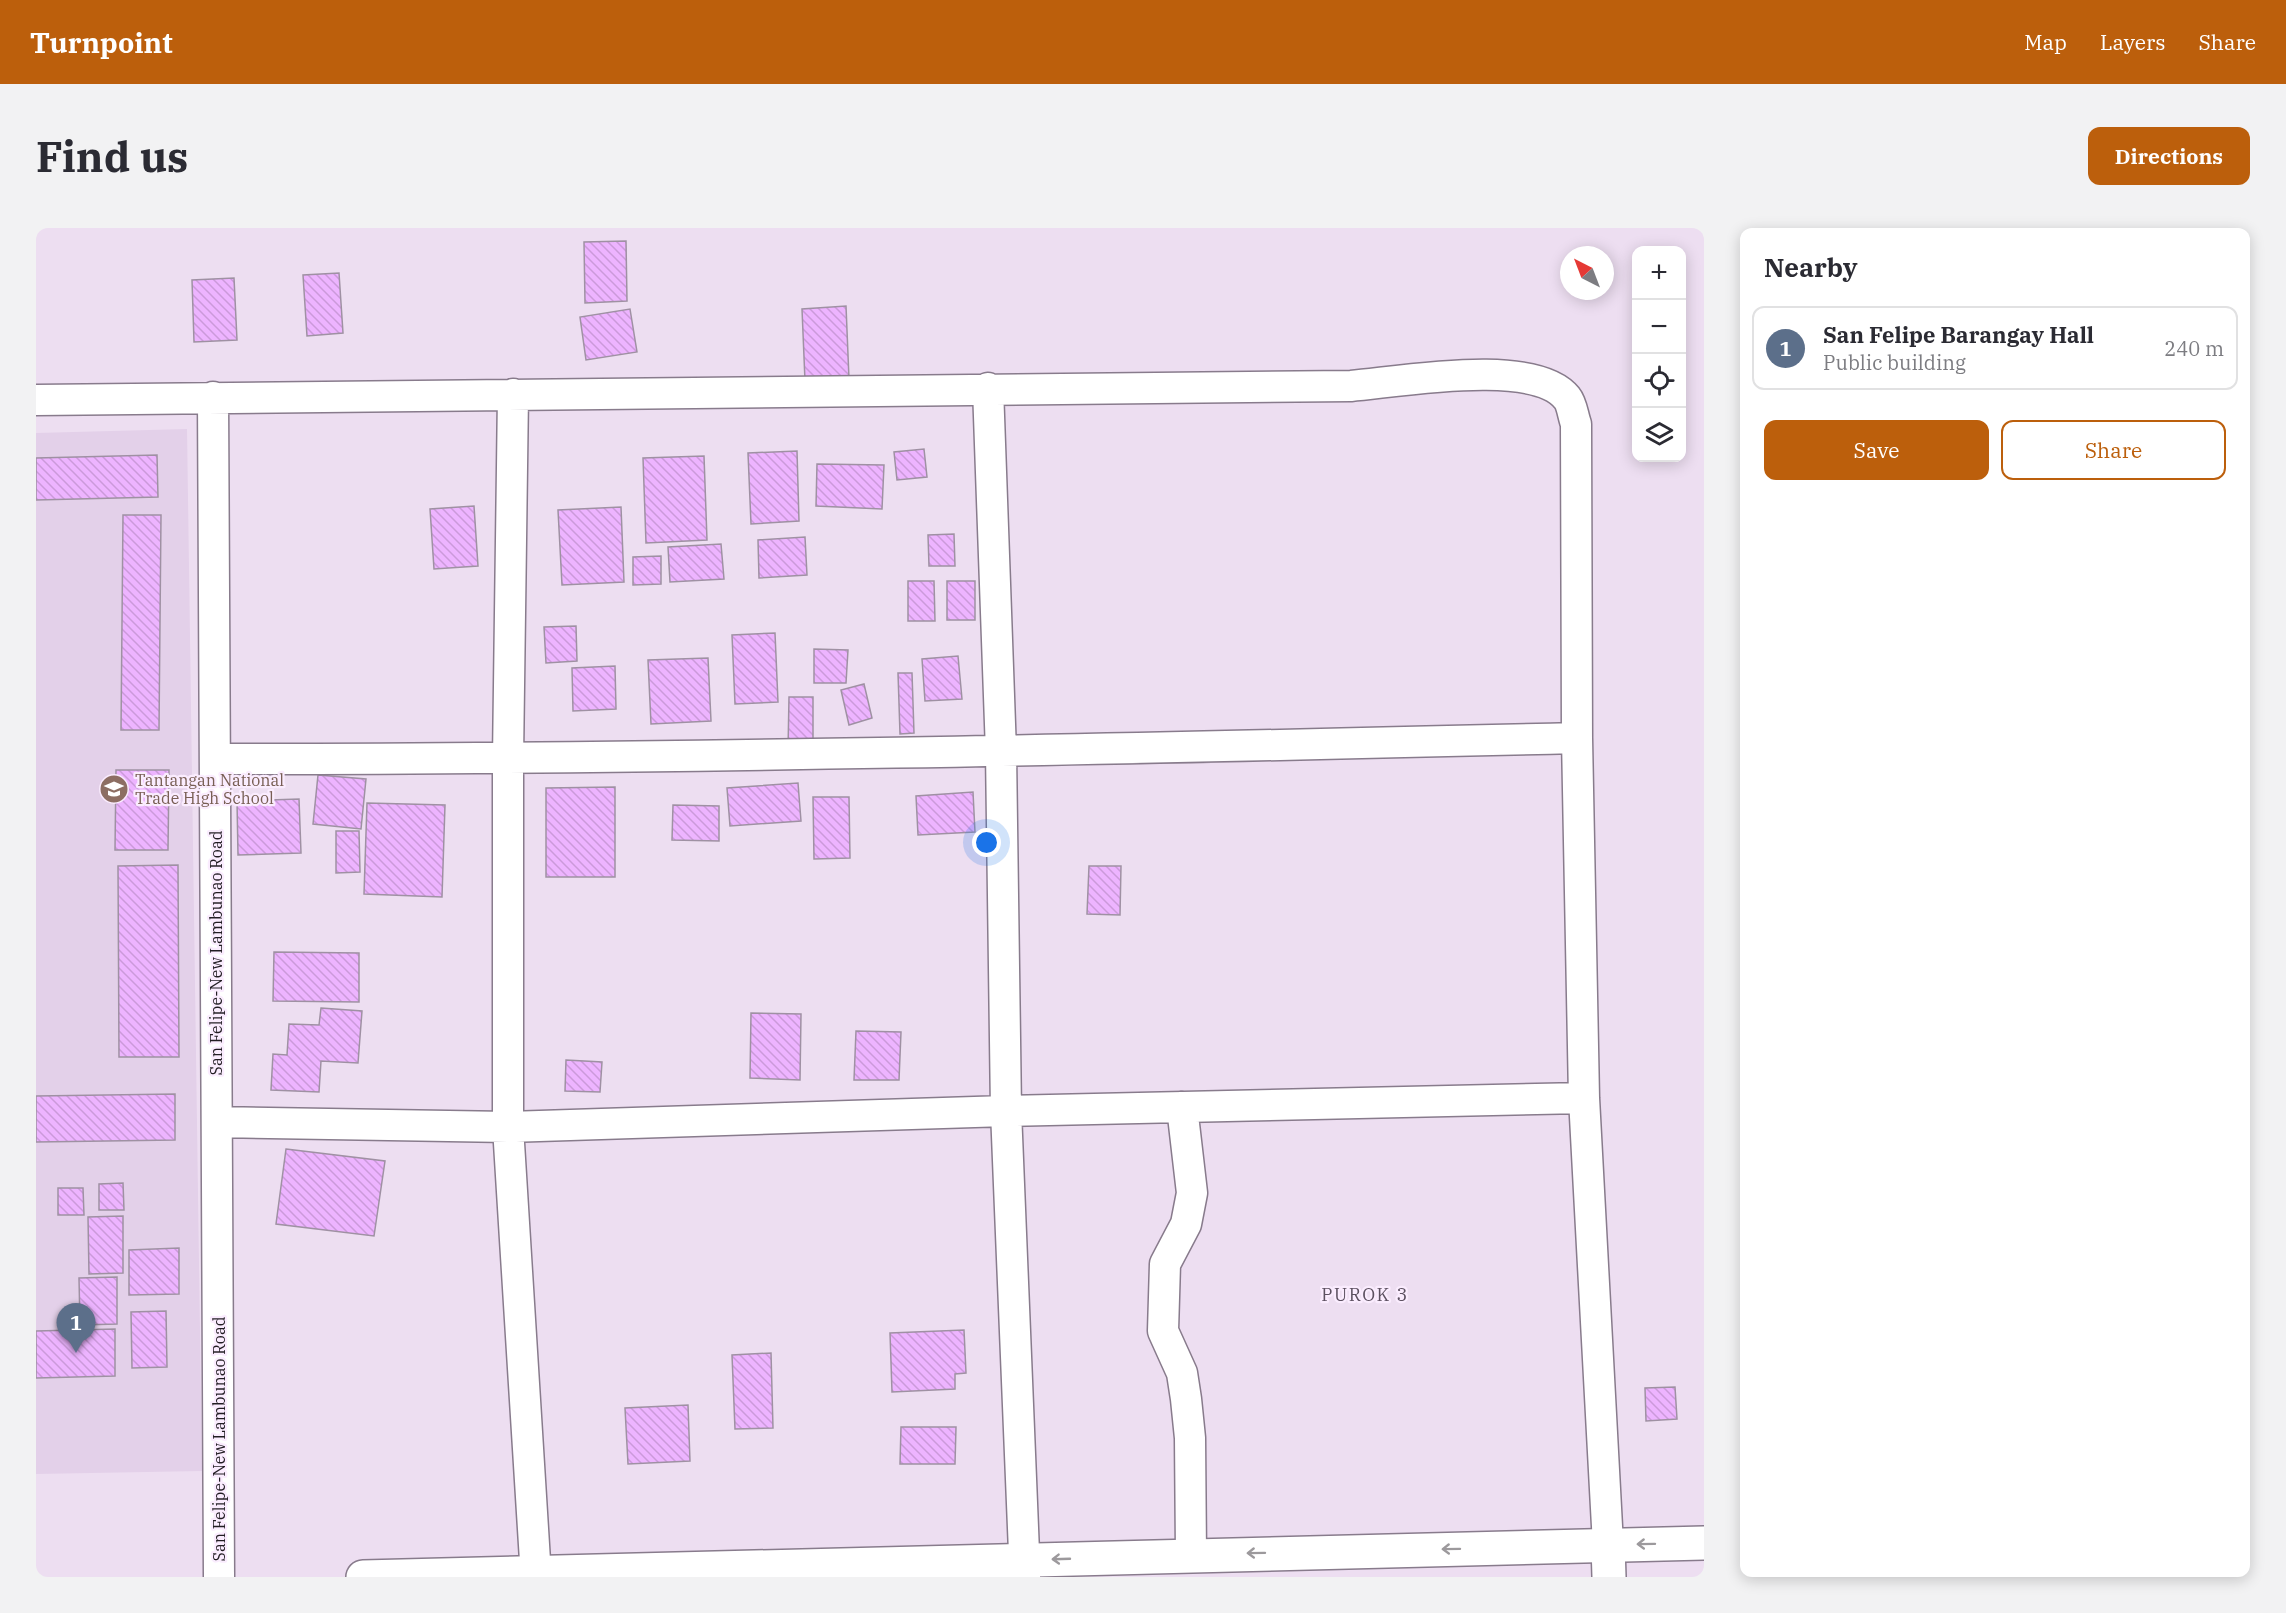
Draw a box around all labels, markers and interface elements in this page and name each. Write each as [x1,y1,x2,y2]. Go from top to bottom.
text: Turnpoint [30,24,173,61]
text: Map [2024,28,2067,56]
text: Layers [2100,28,2166,56]
text: Share [2199,28,2256,56]
button: Directions [2088,127,2250,185]
text: Find us [36,129,188,184]
north arrow [1560,246,1614,300]
map controls [1632,246,1686,462]
button: + [1632,246,1686,300]
text: Nearby [1764,250,1858,284]
button: − [1632,300,1686,354]
text: San Felipe Barangay Hall [1823,320,2094,349]
text: 1 [1780,335,1792,362]
text: 240 m [2164,335,2224,362]
text: Public building [1823,349,1966,376]
button: locate [1632,354,1686,408]
button: layers [1632,408,1686,462]
button: Save [1764,420,1989,480]
button: Share [2001,420,2226,480]
place label: Tantangan National Trade High School [135,770,284,808]
school or university icon: Tantangan National Trade High School [98,773,130,805]
your location [972,828,1001,857]
street label: San Felipe-New Lambunao Road [206,830,226,1075]
district label: PUROK 3 [1321,1283,1409,1306]
pin: 1 [56,1304,96,1353]
street label: San Felipe-New Lambunao Road [209,1316,229,1561]
one-way arrow [1636,1539,1656,1550]
one-way arrow [1441,1543,1461,1555]
one-way arrow [1246,1548,1266,1559]
one-way arrow [1051,1554,1071,1565]

